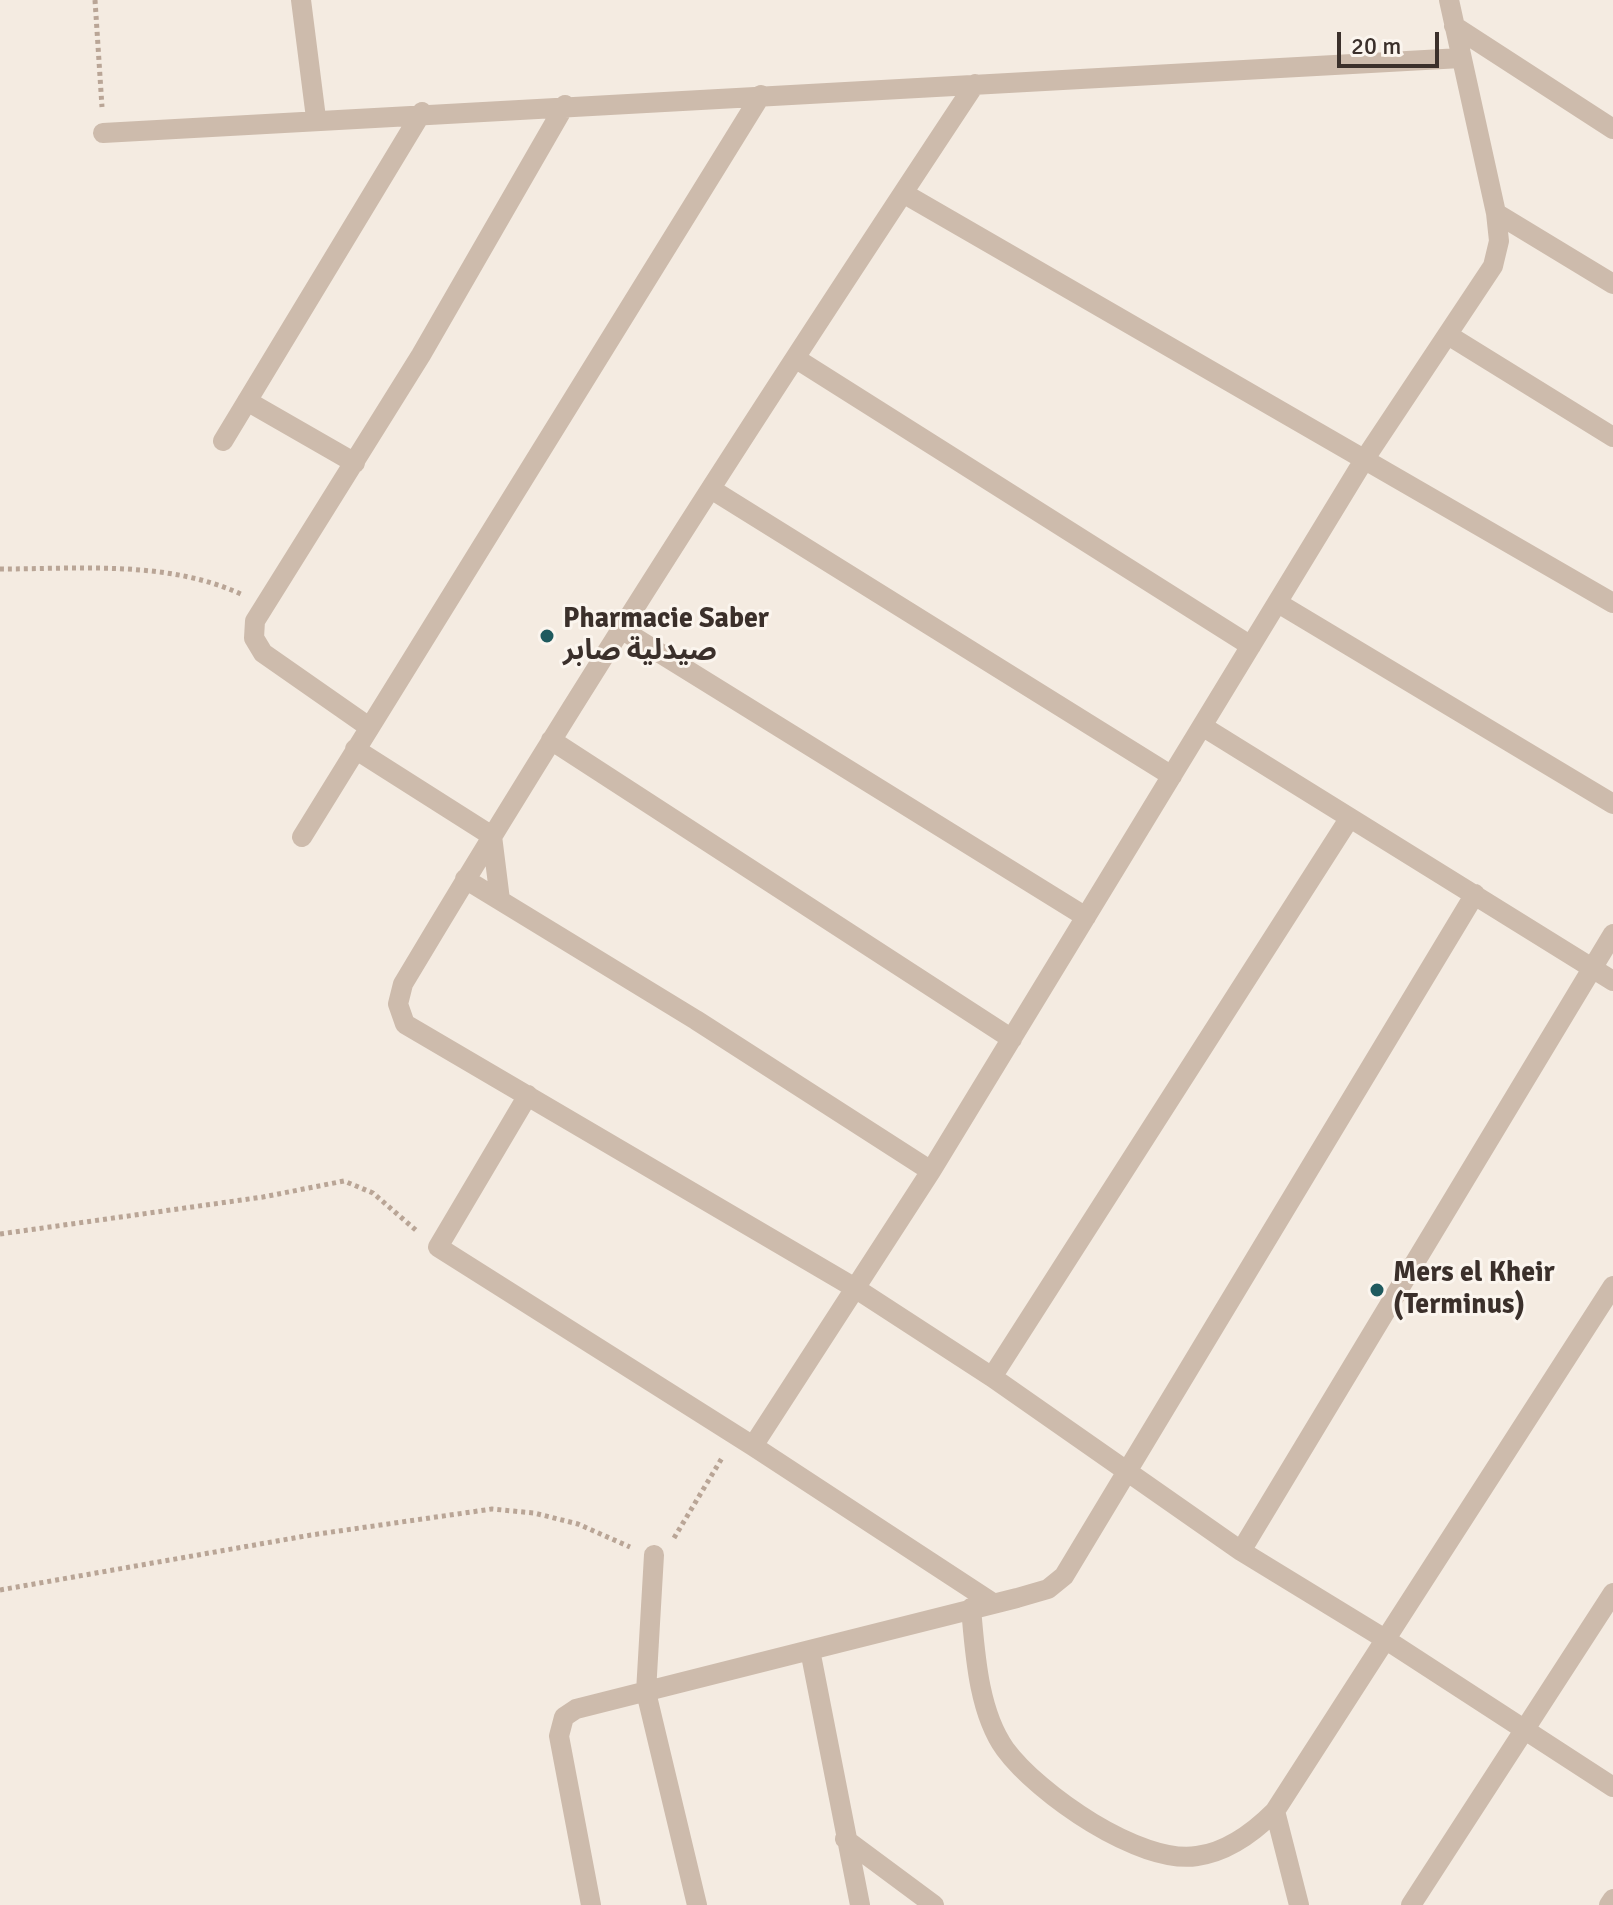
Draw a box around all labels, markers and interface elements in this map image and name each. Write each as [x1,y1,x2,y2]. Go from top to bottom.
scale bar [1341,16,1443,66]
text: 20 m [1351,31,1401,61]
place label: Pharmacie Saber صيدلية صابر [563,603,769,669]
marker: Pharmacie Saber صيدلية صابر [538,627,556,645]
place label: Mers el Kheir (Terminus) [1393,1257,1555,1323]
marker: Mers el Kheir (Terminus) [1368,1281,1386,1299]

